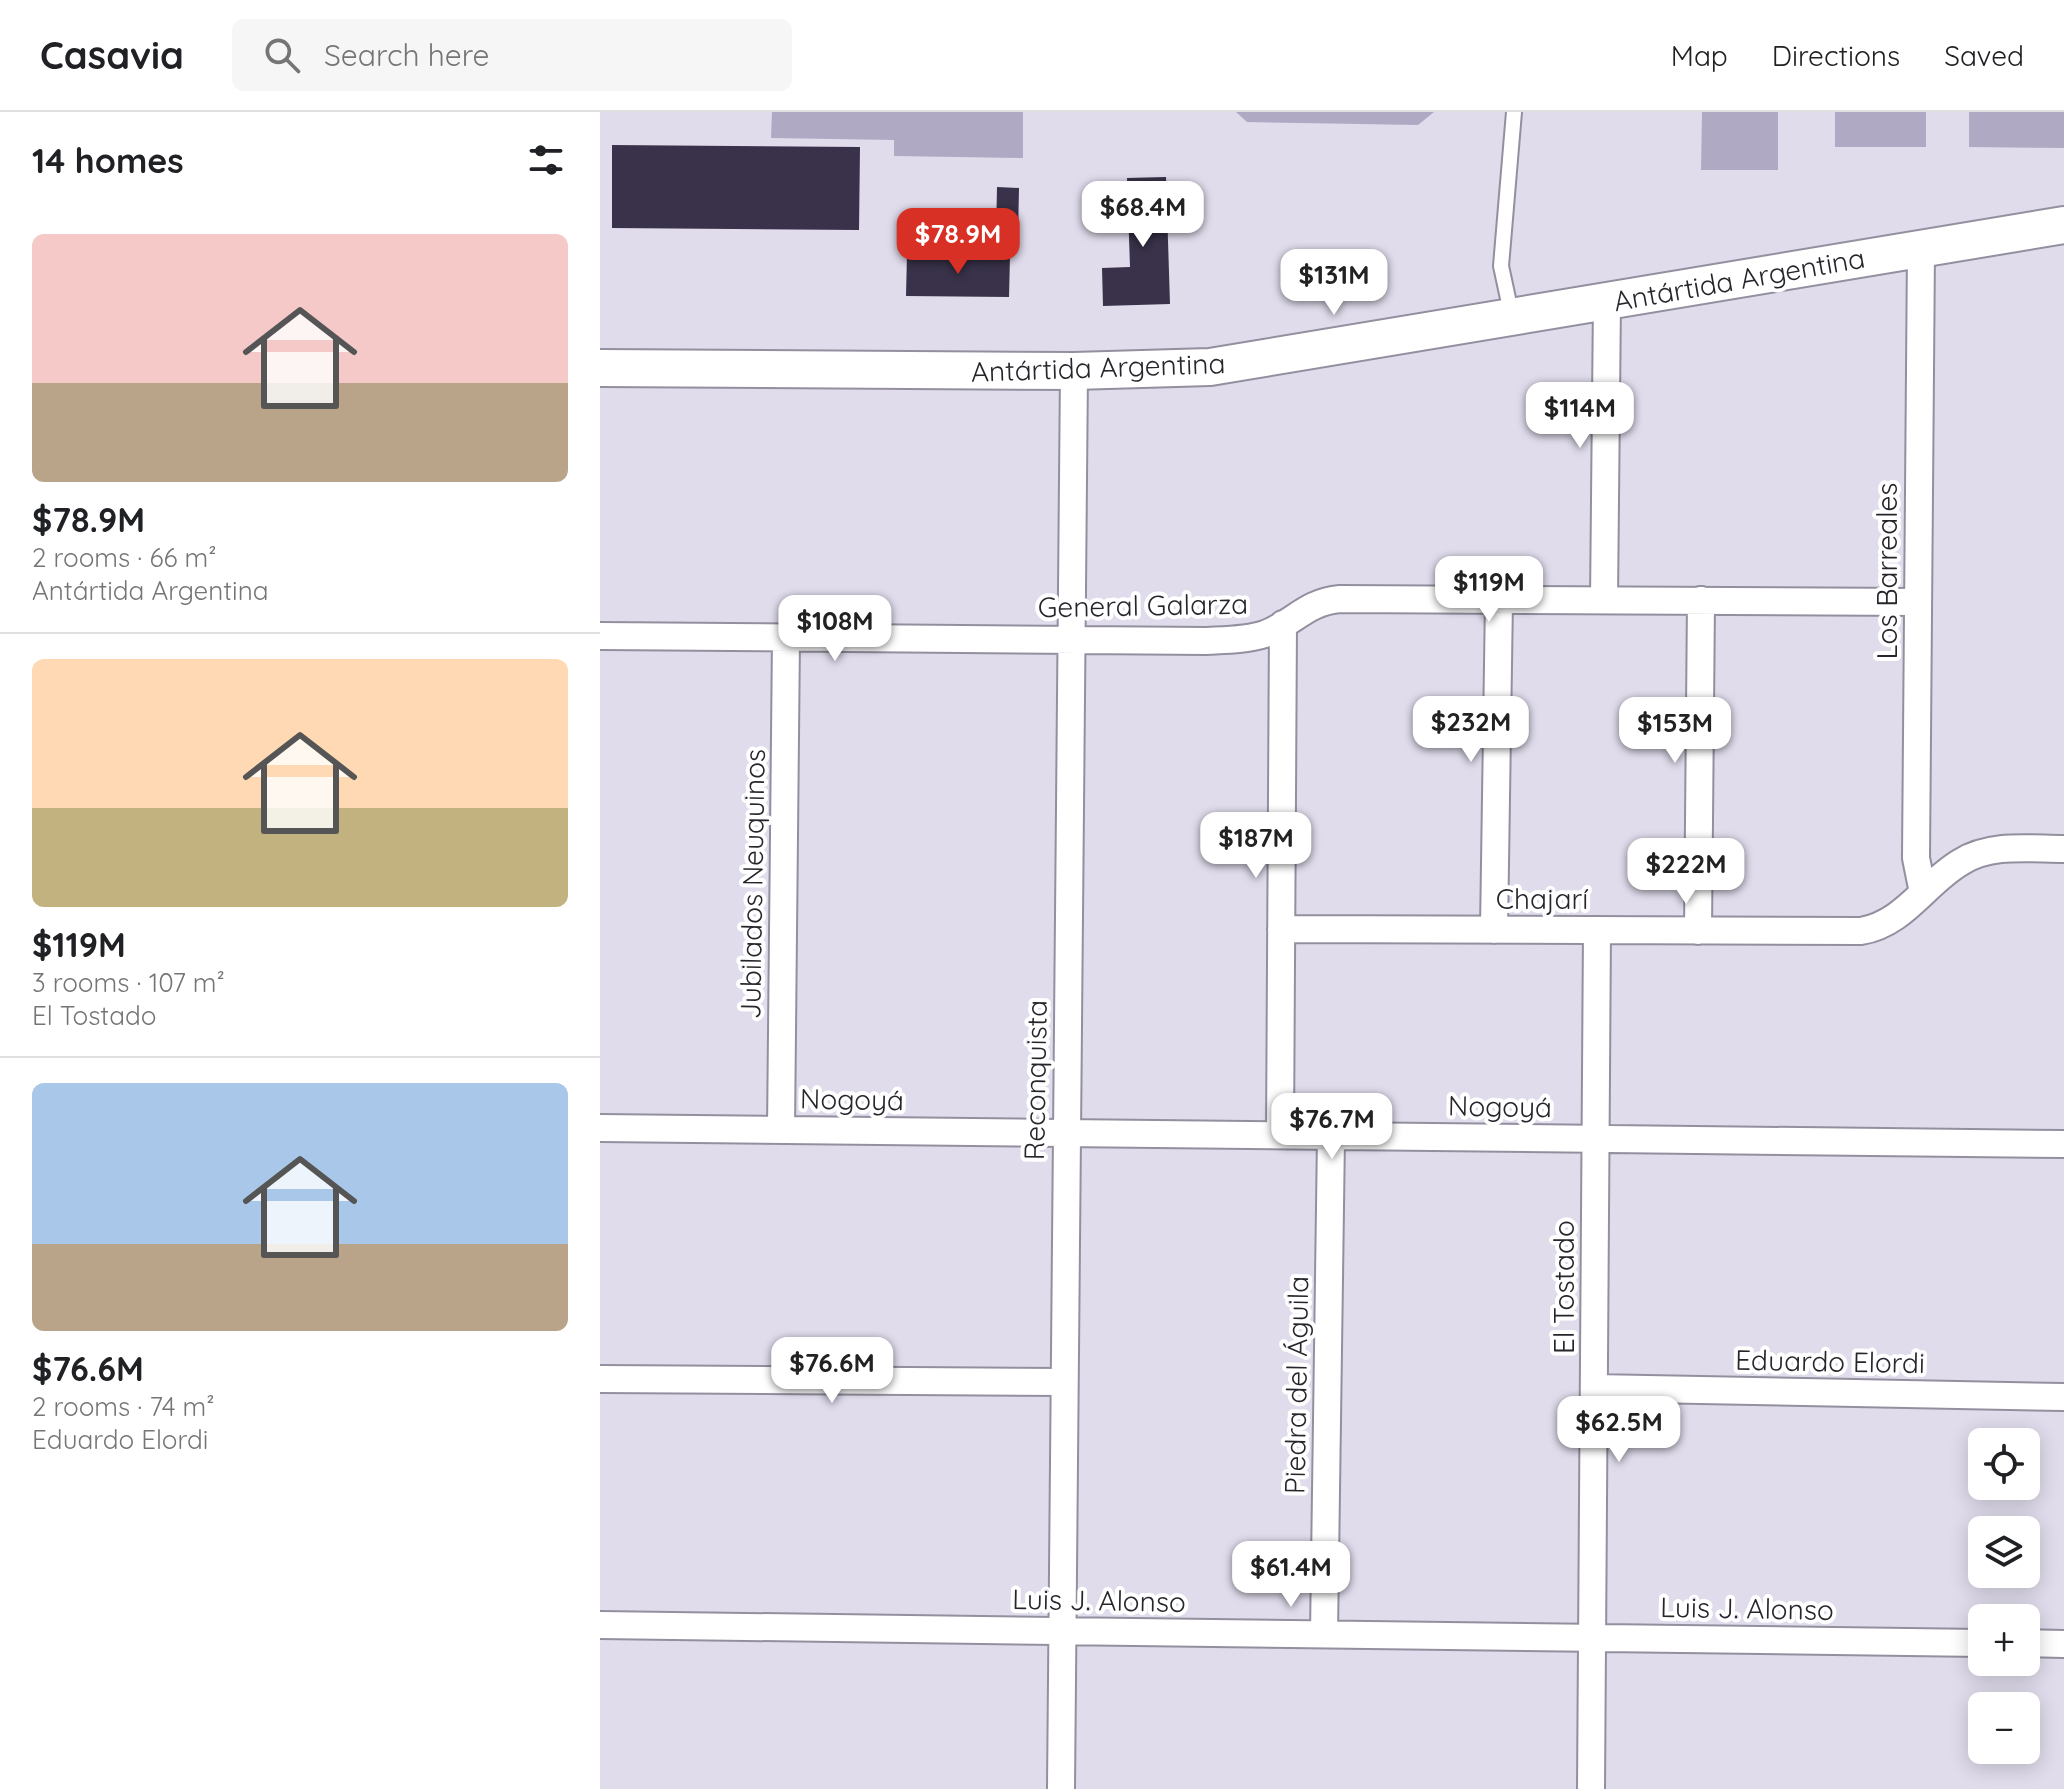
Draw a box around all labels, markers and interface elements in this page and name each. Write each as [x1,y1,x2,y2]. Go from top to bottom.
search box [232,19,792,91]
text: Casavia [40,31,184,79]
icon: search [260,33,304,77]
text: Search here [324,36,490,74]
text: Map [1671,38,1728,73]
text: Directions [1772,38,1900,73]
text: Saved [1944,38,2024,73]
icon: filters [524,138,568,182]
text: 14 homes [32,139,184,182]
pin: $68.4M [1078,181,1208,249]
text: $68.4M [1100,190,1186,223]
pin: $78.9M [893,208,1023,276]
text: $78.9M [915,217,1001,250]
street label: Antártida Argentina [1611,240,1867,318]
pin: $131M [1278,249,1390,317]
text: $131M [1298,258,1370,291]
icon: home [228,286,372,430]
street label: Antártida Argentina [970,345,1226,389]
pin: $114M [1524,382,1636,450]
text: $114M [1544,391,1616,424]
street label: Los Barreales [1869,483,1904,659]
text: $78.9M [32,498,145,541]
text: 2 rooms · 66 m² [32,541,217,574]
pin: $119M [1433,556,1545,624]
text: $119M [1453,565,1525,598]
text: Antártida Argentina [32,574,268,607]
street label: General Galarza [1038,586,1248,624]
pin: $108M [779,595,891,663]
text: $108M [796,604,874,637]
pin: $232M [1415,696,1527,764]
pin: $153M [1619,697,1731,765]
text: $232M [1431,705,1511,738]
text: $153M [1637,706,1713,739]
icon: home [228,711,372,855]
street label: Jubilados Neuquinos [732,749,772,1019]
pin: $187M [1200,812,1312,880]
text: $187M [1218,821,1294,854]
pin: $222M [1630,838,1742,906]
text: $222M [1645,847,1727,880]
street label: Chajarí [1496,881,1588,916]
text: $119M [32,923,126,966]
text: 3 rooms · 107 m² [32,966,225,999]
text: El Tostado [32,999,156,1032]
street label: Reconquista [1016,999,1054,1161]
street label: Nogoyá [800,1081,904,1117]
street label: Nogoyá [1448,1088,1552,1124]
pin: $76.7M [1267,1093,1397,1161]
text: $76.7M [1289,1102,1375,1135]
icon: home [228,1135,372,1279]
street label: El Tostado [1546,1220,1581,1354]
street label: Piedra del Águila [1277,1276,1315,1494]
pin: $76.6M [767,1337,897,1405]
street label: Eduardo Elordi [1735,1342,1925,1380]
text: $76.6M [789,1346,875,1379]
text: $76.6M [32,1347,144,1390]
text: 2 rooms · 74 m² [32,1390,215,1423]
pin: $62.5M [1554,1396,1684,1464]
text: $62.5M [1575,1405,1663,1438]
text: Eduardo Elordi [32,1423,208,1456]
map controls [1968,1428,2040,1764]
button: locate [1968,1428,2040,1500]
button: layers [1968,1516,2040,1588]
pin: $61.4M [1226,1541,1356,1609]
text: $61.4M [1250,1550,1332,1583]
street label: Luis J. Alonso [1012,1581,1186,1619]
street label: Luis J. Alonso [1660,1589,1834,1627]
button: + [1968,1604,2040,1676]
button: − [1968,1692,2040,1764]

